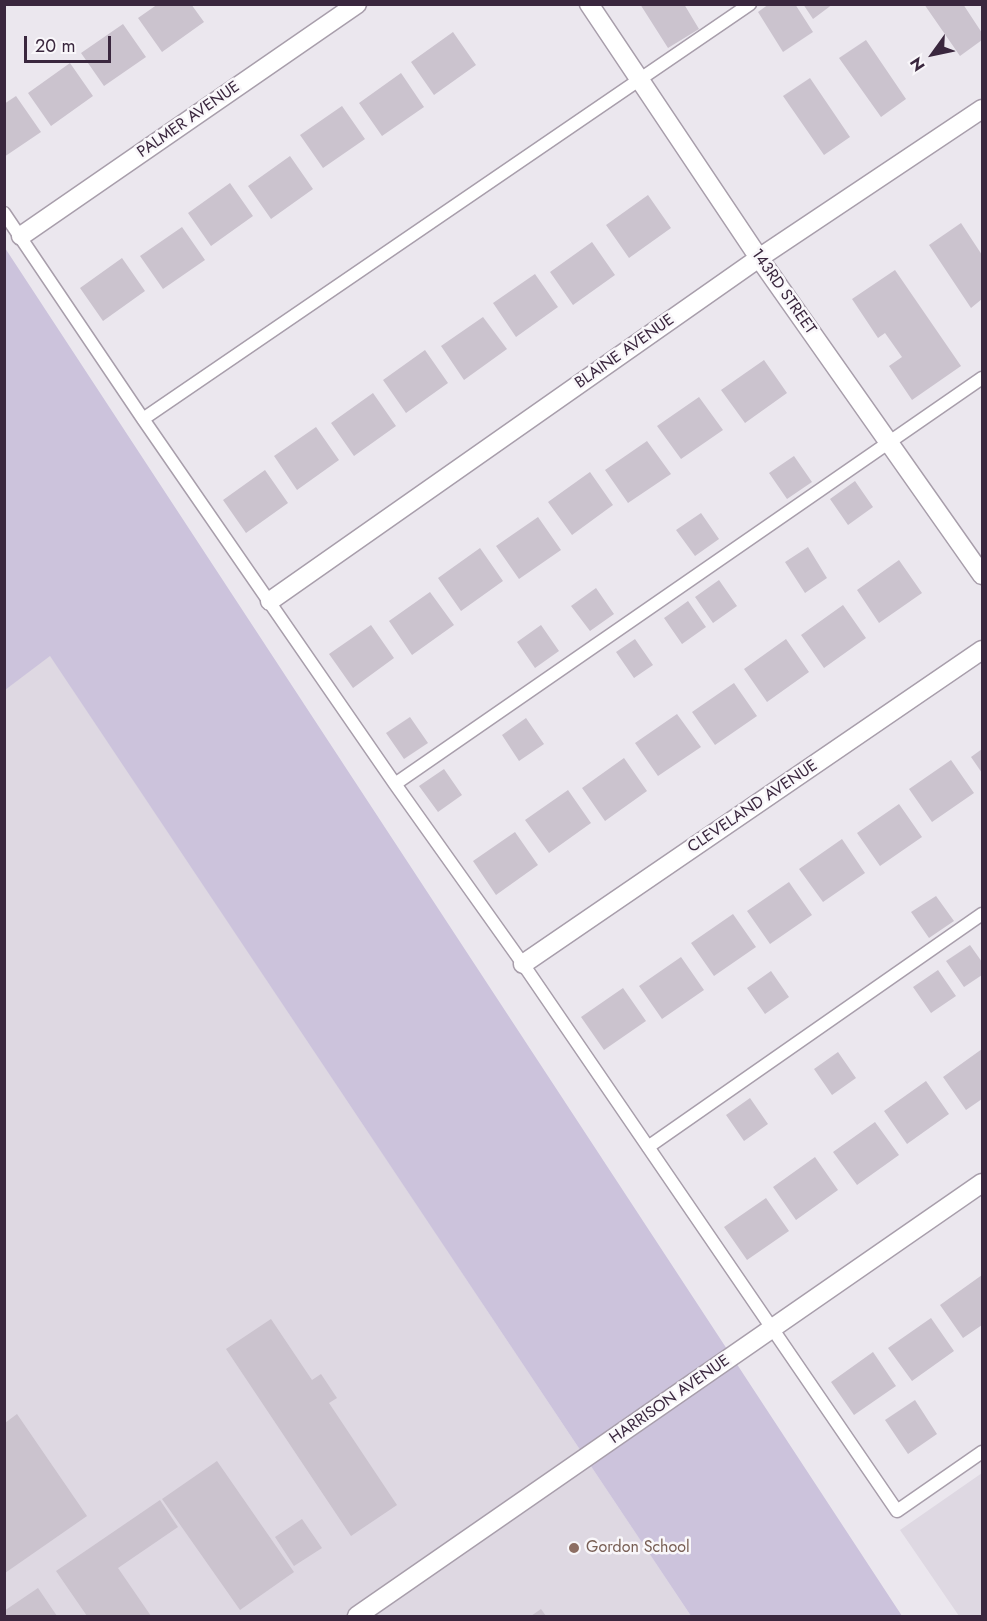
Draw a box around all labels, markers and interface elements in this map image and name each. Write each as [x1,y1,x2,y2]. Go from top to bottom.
scale bar [27,24,114,62]
north arrow [903,24,963,84]
text: 20 m [35,33,75,59]
text: N [904,52,931,76]
street label: PALMER AVENUE [134,78,244,162]
street label: 143RD STREET [746,245,820,339]
street label: BLAINE AVENUE [572,311,678,393]
street label: CLEVELAND AVENUE [685,756,821,858]
street label: HARRISON AVENUE [606,1351,734,1449]
place label: Gordon School [586,1538,690,1558]
marker: Gordon School [567,1541,581,1555]

